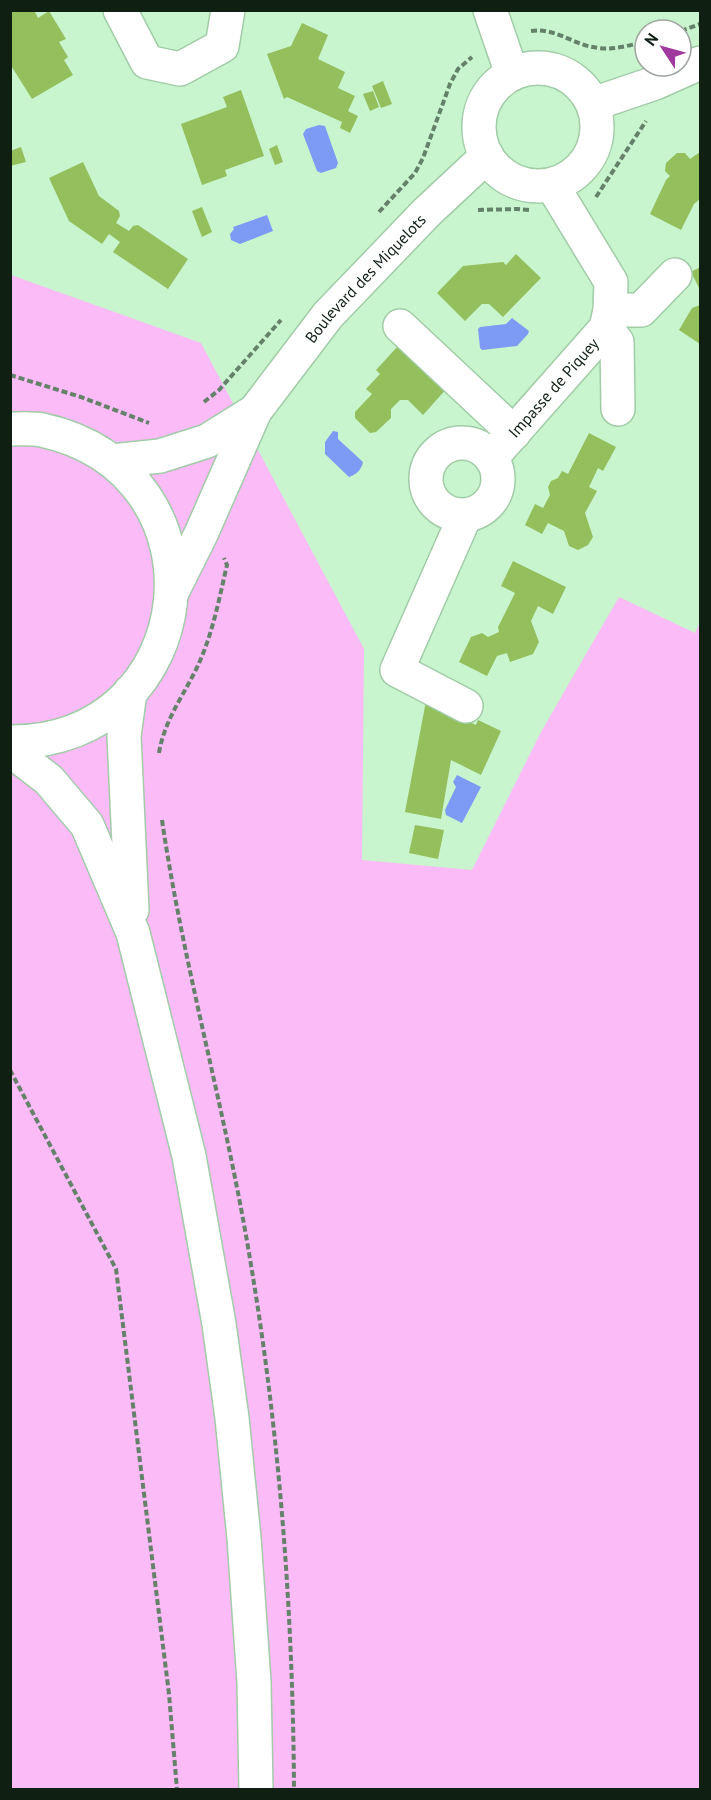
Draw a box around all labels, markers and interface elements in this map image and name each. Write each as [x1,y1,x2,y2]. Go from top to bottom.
north arrow [633,18,693,78]
text: N [640,29,662,49]
street label: Boulevard des Miquelots [301,209,430,347]
street label: Impasse de Piquey [504,333,603,442]

